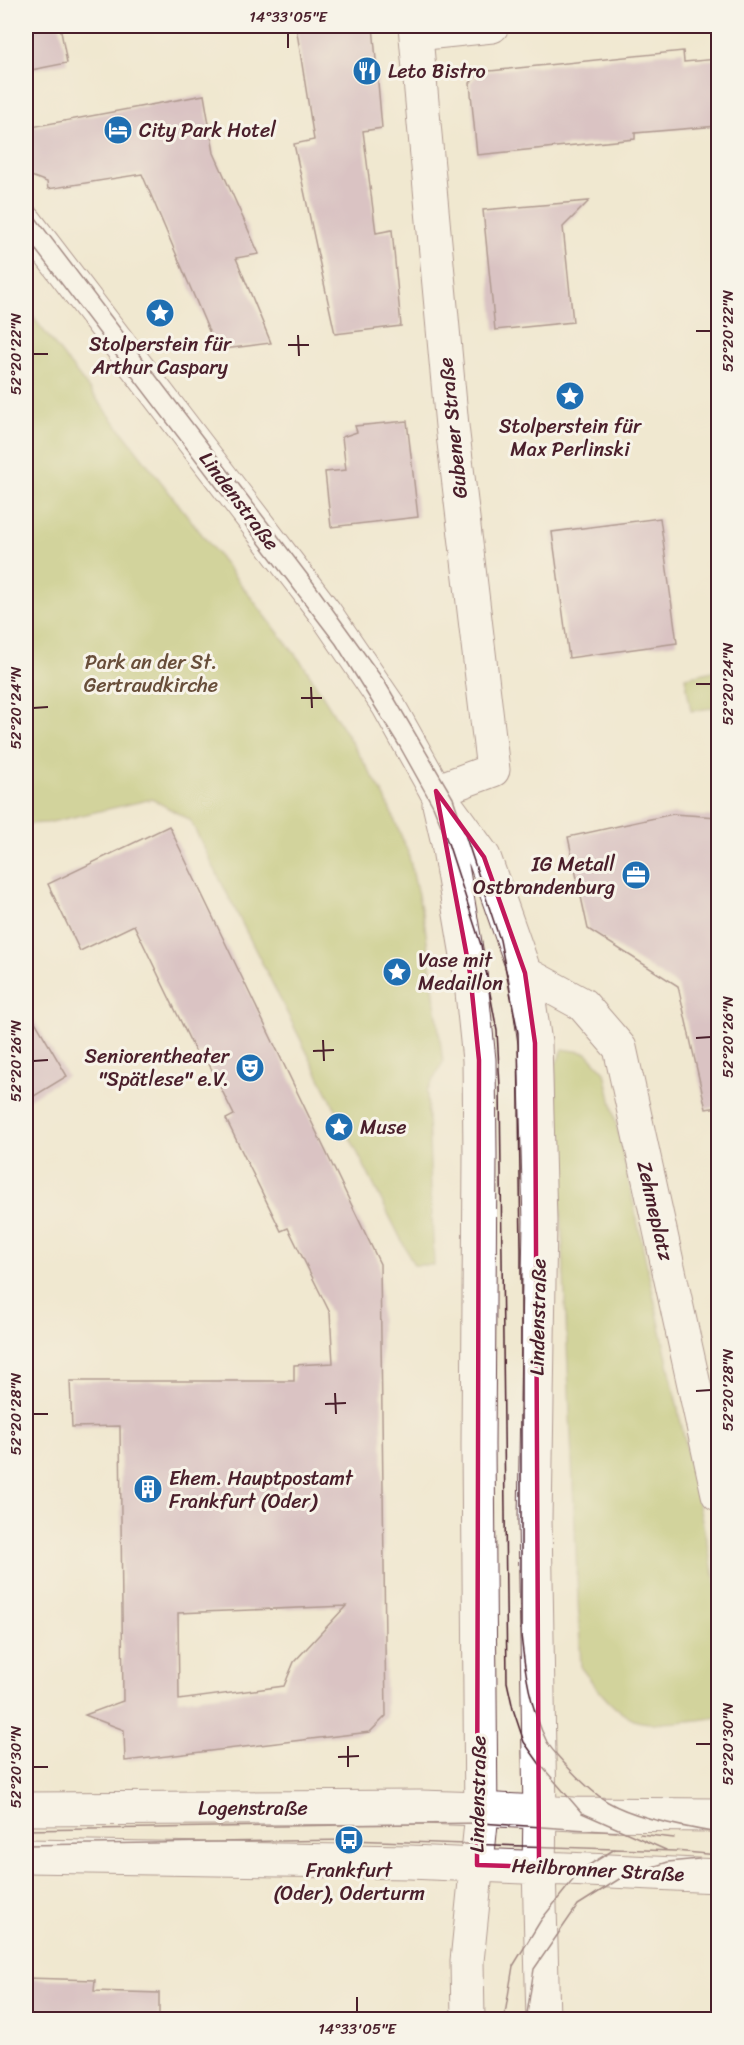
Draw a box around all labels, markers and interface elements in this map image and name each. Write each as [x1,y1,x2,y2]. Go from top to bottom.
text: 14°33'05"E [249,4,328,30]
place label: Leto Bistro [388,54,486,89]
restaurant icon: Leto Bistro [351,55,383,87]
place label: City Park Hotel [139,113,276,148]
hotel icon: City Park Hotel [102,114,134,146]
text: 52°20'22"N [715,289,741,372]
place icon: Stolperstein für Arthur Caspary [144,297,176,329]
text: 52°20'22"N [3,312,29,395]
place label: Stolperstein für Arthur Caspary [89,327,232,385]
street label: Gubener Straße [428,356,478,500]
place icon: Stolperstein für Max Perlinski [554,380,586,412]
place label: Stolperstein für Max Perlinski [499,409,642,467]
street label: Lindenstraße [190,444,288,558]
text: 52°20'24"N [715,642,741,725]
park label: Park an der St. Gertraudkirche [84,645,218,703]
text: 52°20'24"N [3,666,29,749]
place label: IG Metall Ostbrandenburg [473,847,615,905]
office icon: IG Metall Ostbrandenburg [620,859,652,891]
place label: Vase mit Medaillon [418,943,503,1001]
place icon: Vase mit Medaillon [381,956,413,988]
text: 52°20'26"N [715,996,741,1078]
text: 52°20'26"N [3,1020,29,1102]
place label: Seniorentheater "Spätlese" e.V. [85,1039,231,1097]
theatre icon: Seniorentheater "Spätlese" e.V. [234,1052,266,1084]
place label: Muse [360,1110,407,1145]
place icon: Muse [323,1111,355,1143]
street label: Zehmeplatz [626,1157,684,1265]
street label: Lindenstraße [519,1258,557,1376]
text: 52°20'28"N [715,1348,741,1431]
text: 52°20'28"N [3,1372,29,1455]
place label: Ehem. Hauptpostamt Frankfurt (Oder) [169,1461,354,1519]
building icon: Ehem. Hauptpostamt Frankfurt (Oder) [132,1473,164,1505]
text: 52°20'30"N [715,1702,741,1785]
text: 52°20'30"N [3,1725,29,1808]
street label: Lindenstraße [459,1735,497,1853]
street label: Logenstraße [198,1791,308,1826]
bus stop icon: Frankfurt (Oder), Oderturm [333,1824,365,1856]
street label: Heilbronner Straße [511,1848,685,1892]
place label: Frankfurt (Oder), Oderturm [273,1853,425,1911]
text: 14°33'05"E [318,2016,397,2042]

